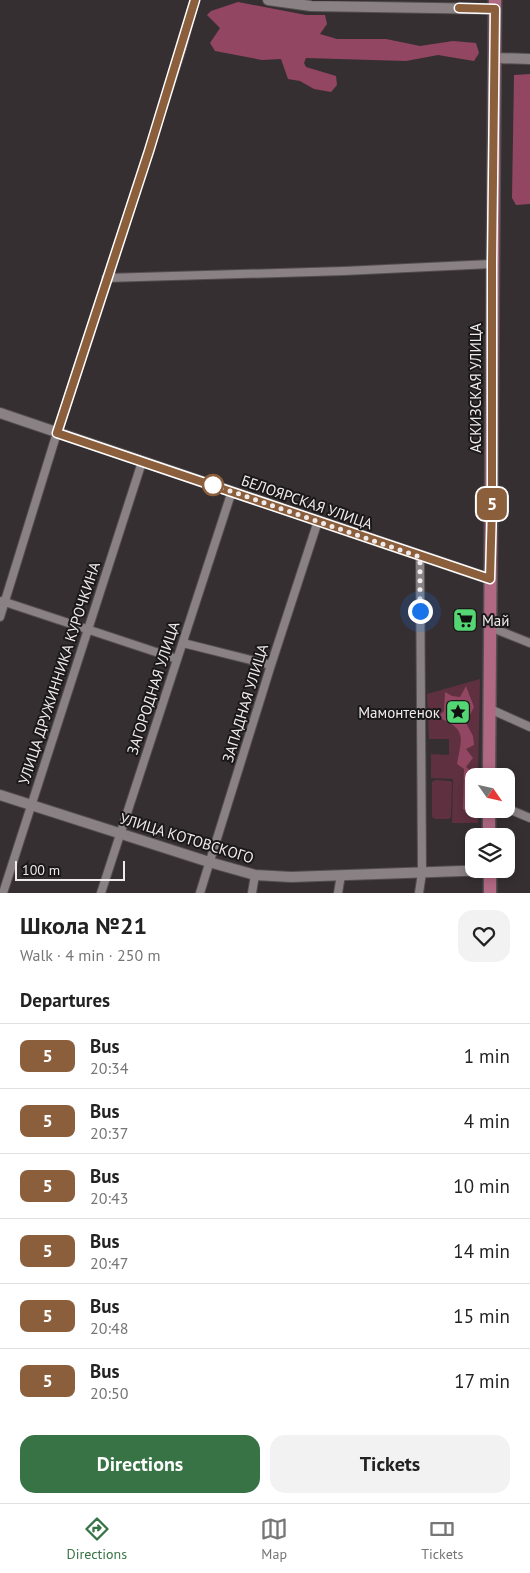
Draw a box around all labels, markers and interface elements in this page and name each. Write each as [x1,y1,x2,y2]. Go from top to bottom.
street label: АСКИЗСКАЯ УЛИЦА [466,323,485,453]
street label: БЕЛОЯРСКАЯ УЛИЦА [239,471,375,533]
unlabelled marker [202,474,224,496]
line badge: 5 [476,488,508,520]
text: 5 [487,492,497,515]
street label: УЛИЦА ДРУЖИННИКА КУРОЧКИНА [14,559,104,787]
your location [408,599,433,624]
supermarket icon: Май [452,607,478,633]
place label: Май [482,611,510,630]
street label: ЗАГОРОДНАЯ УЛИЦА [123,619,184,757]
street label: ЗАПАДНАЯ УЛИЦА [218,641,272,765]
place icon: Мамонтенок [445,699,471,725]
place label: Мамонтенок [358,703,441,722]
north arrow [465,768,515,818]
map controls [465,768,515,878]
street label: УЛИЦА КОТОВСКОГО [118,809,256,867]
button: layers [465,828,515,878]
scale bar [15,858,125,881]
text: 100 m [22,861,60,879]
text: Школа №21 [20,910,147,941]
button: heart [458,910,510,962]
text: Walk · 4 min · 250 m [20,945,160,965]
text: Departures [20,988,110,1012]
text: Bus [90,1034,119,1058]
text: 5 [42,1044,53,1067]
text: 1 min [464,1044,510,1068]
text: 20:34 [90,1058,128,1078]
text: Bus [90,1099,119,1123]
text: 5 [42,1109,53,1132]
text: 4 min [464,1109,510,1133]
text: 20:37 [90,1123,128,1143]
text: Bus [90,1164,119,1188]
text: 5 [42,1174,53,1197]
text: 10 min [453,1174,510,1198]
text: 20:43 [90,1188,128,1208]
text: Bus [90,1229,119,1253]
text: 5 [42,1239,53,1262]
text: 14 min [453,1239,510,1263]
text: 20:47 [90,1253,128,1273]
text: Bus [90,1294,119,1318]
text: 5 [42,1304,53,1327]
text: 15 min [453,1304,510,1328]
text: 20:48 [90,1318,128,1338]
text: Bus [90,1359,119,1383]
text: 5 [42,1369,53,1392]
text: 17 min [454,1369,510,1393]
text: 20:50 [90,1383,128,1403]
button: Directions [20,1435,260,1493]
button: Tickets [270,1435,510,1493]
tab: Directions [67,1515,127,1563]
tab: Map [260,1515,288,1563]
tab: Tickets [421,1515,463,1563]

